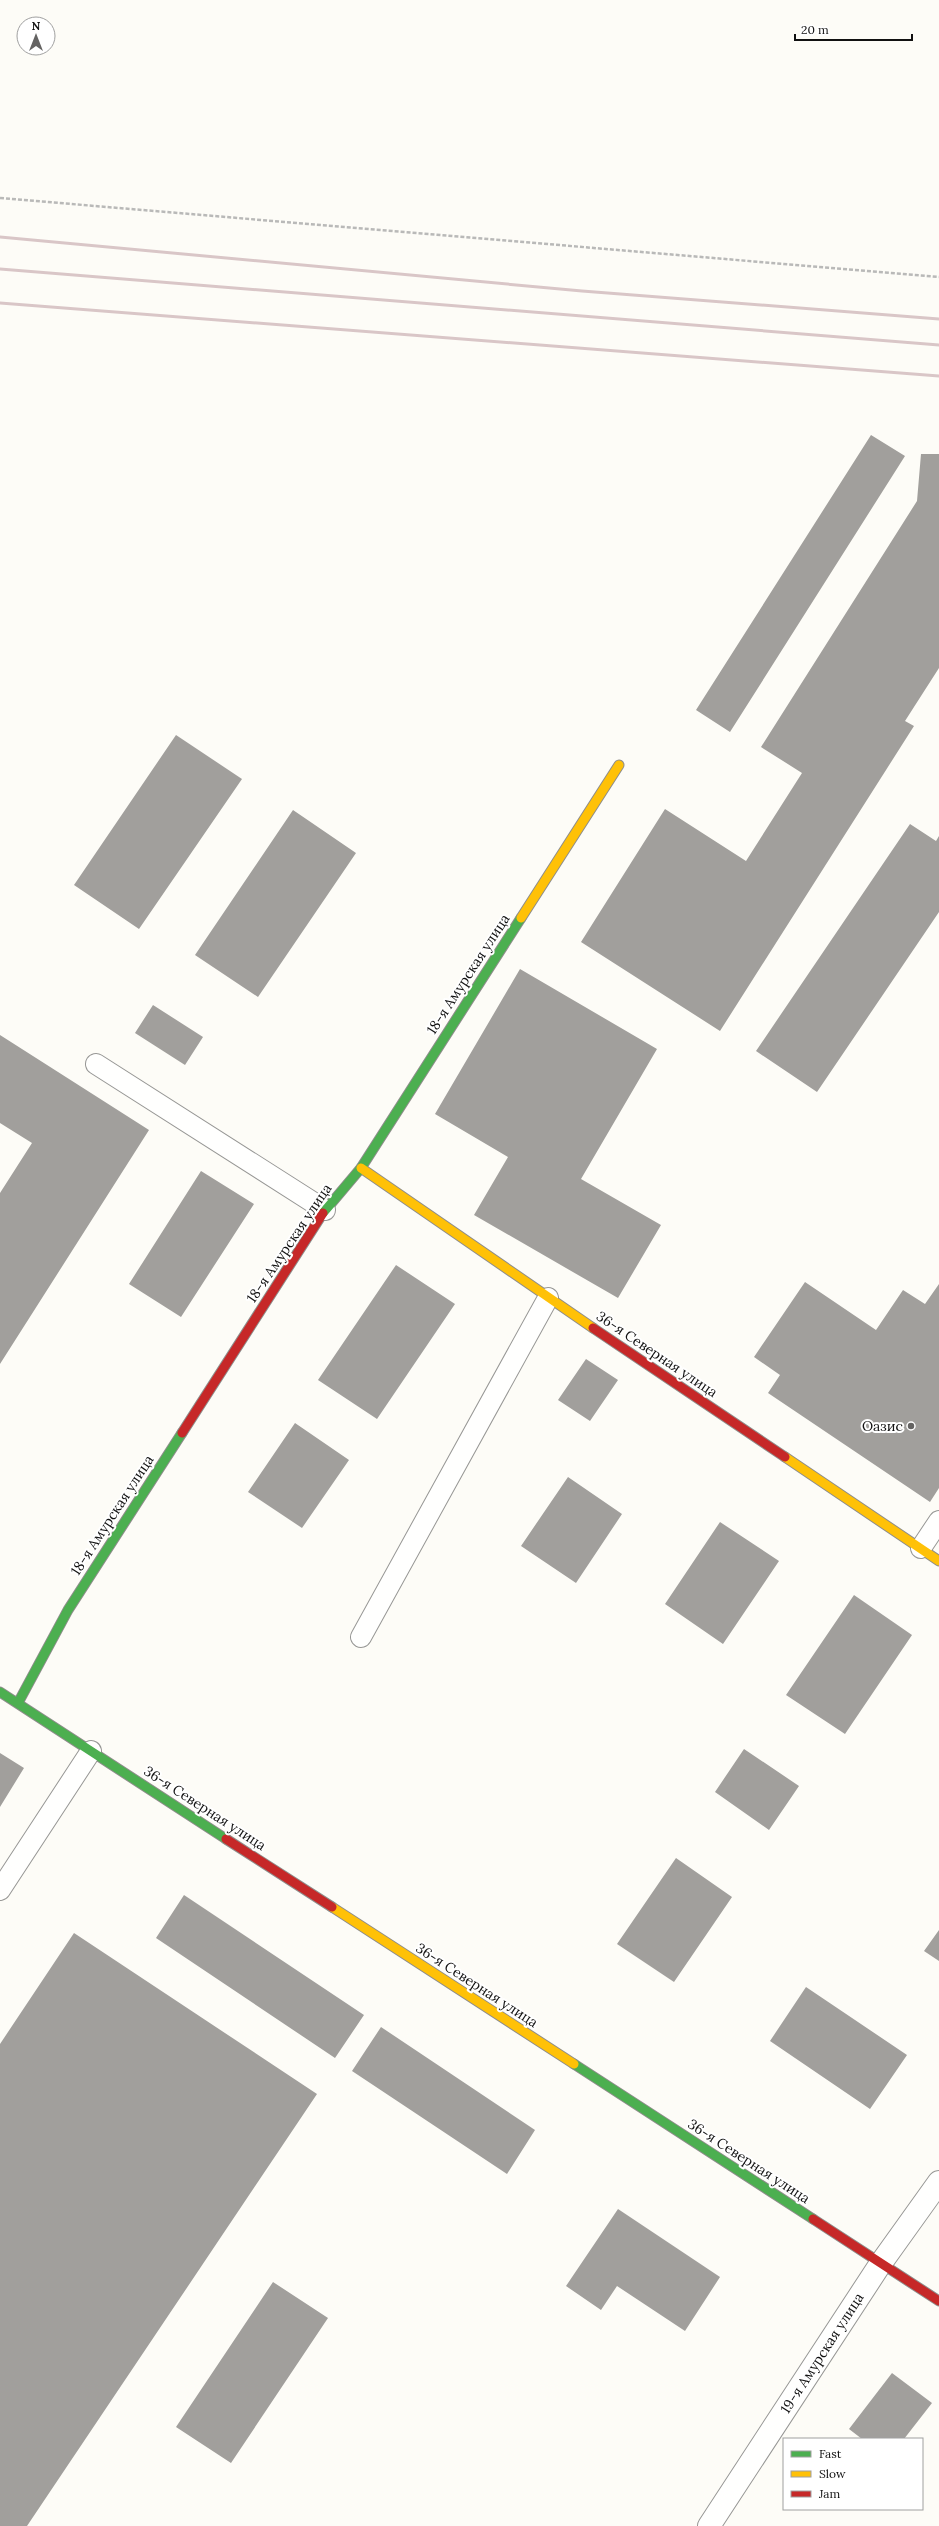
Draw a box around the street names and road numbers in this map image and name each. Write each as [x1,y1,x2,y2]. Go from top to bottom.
street label: 18-я Амурская улица [422,911,514,1037]
street label: 18-я Амурская улица [242,1180,336,1306]
street label: 36-я Северная улица [593,1307,721,1401]
street label: 18-я Амурская улица [66,1452,158,1578]
street label: 36-я Северная улица [140,1762,270,1854]
street label: 36-я Северная улица [412,1939,542,2031]
street label: 36-я Северная улица [684,2115,814,2207]
street label: 19-я Амурская улица [776,2289,868,2417]

